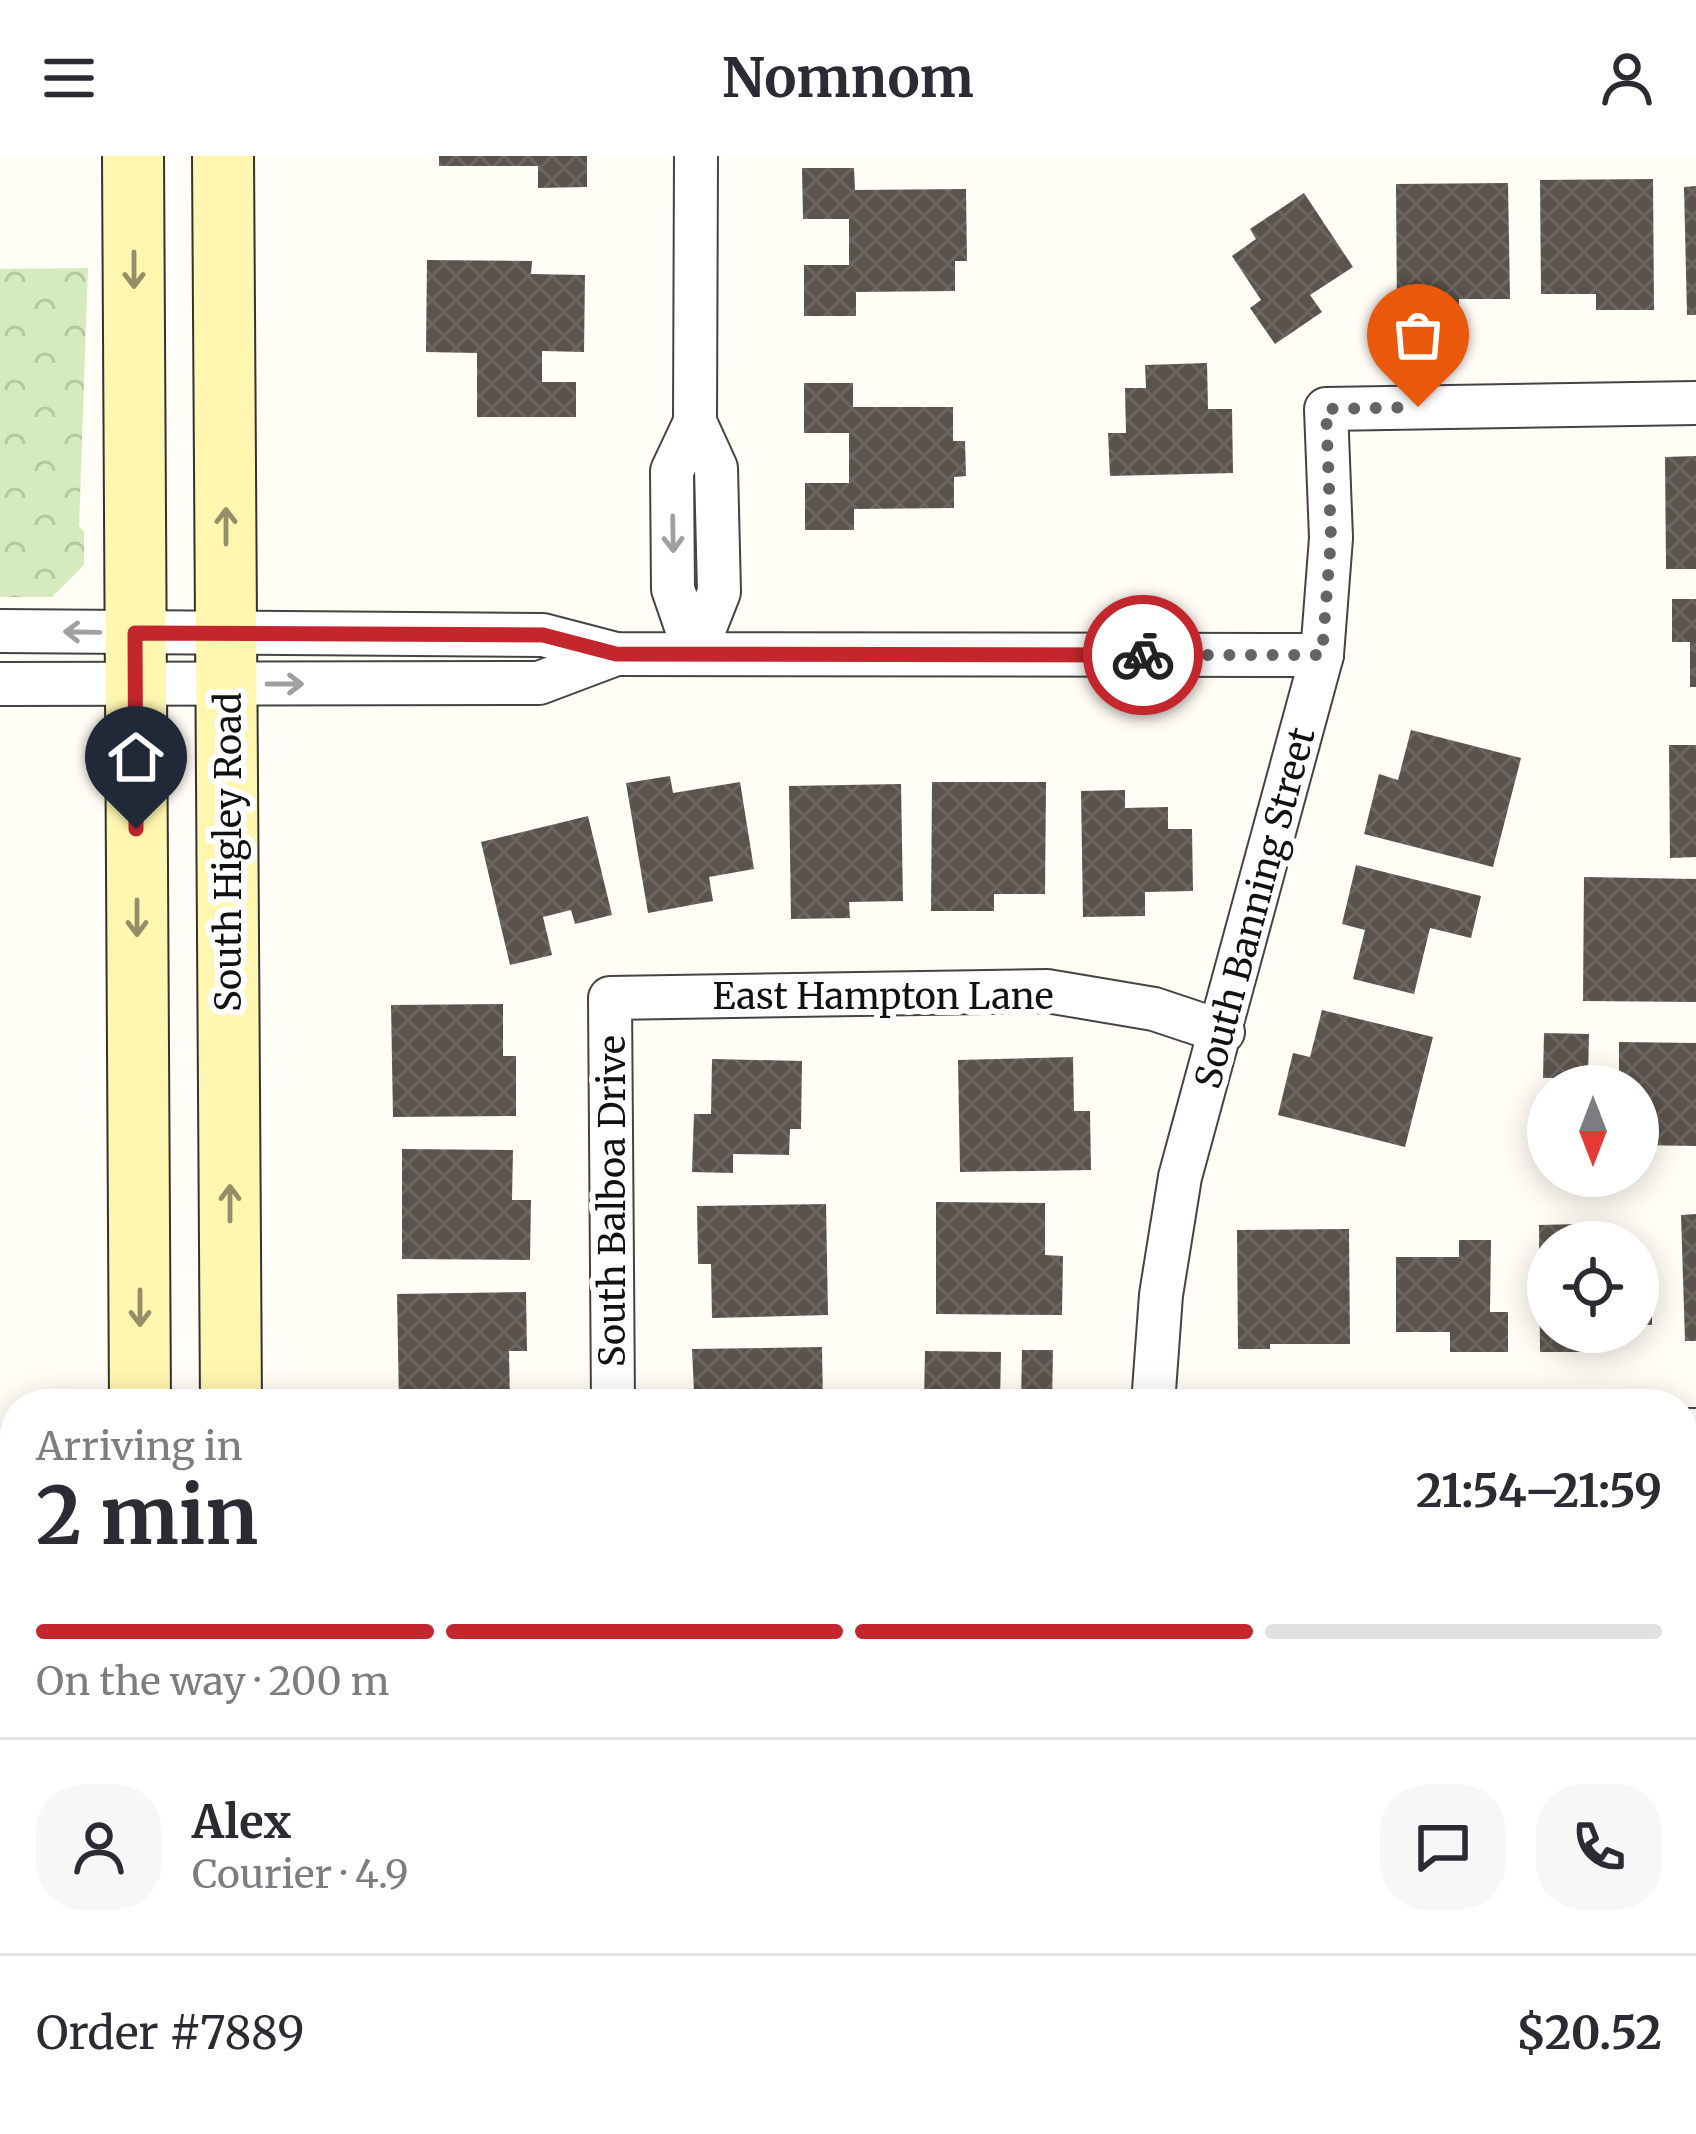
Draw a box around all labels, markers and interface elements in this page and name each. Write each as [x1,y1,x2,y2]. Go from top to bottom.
text: Nomnom [722,44,974,112]
icon: menu [36,45,102,111]
icon: person [1594,45,1660,111]
one-way arrow [122,250,145,289]
pin [1367,284,1469,407]
icon: bag [1385,302,1451,368]
one-way arrow [214,507,237,546]
one-way arrow [661,514,684,553]
courier [1083,595,1203,715]
one-way arrow [63,621,102,643]
icon: bike [1110,622,1176,688]
one-way arrow [265,673,304,695]
street label: South Higley Road [206,692,251,1012]
pin [85,706,187,829]
street label: South Banning Street [1185,723,1325,1093]
icon: home [103,724,169,790]
one-way arrow [126,898,148,937]
street label: East Hampton Lane [712,974,1054,1019]
street label: South Balboa Drive [590,1035,635,1367]
north arrow [1527,1065,1659,1197]
map controls [1527,1065,1659,1353]
one-way arrow [219,1184,241,1223]
button: locate [1527,1221,1659,1353]
one-way arrow [128,1288,151,1327]
text: Arriving in [36,1422,243,1471]
text: 21:54–21:59 [1416,1463,1662,1519]
text: 2 min [36,1467,258,1565]
text: On the way · 200 m [36,1657,390,1706]
button: person [36,1784,162,1910]
button: chat [1380,1784,1506,1910]
button: phone [1536,1784,1662,1910]
text: Alex [192,1794,291,1850]
text: Courier · 4.9 [192,1850,409,1899]
text: Order #7889 [36,2005,304,2061]
text: $20.52 [1516,2005,1662,2061]

